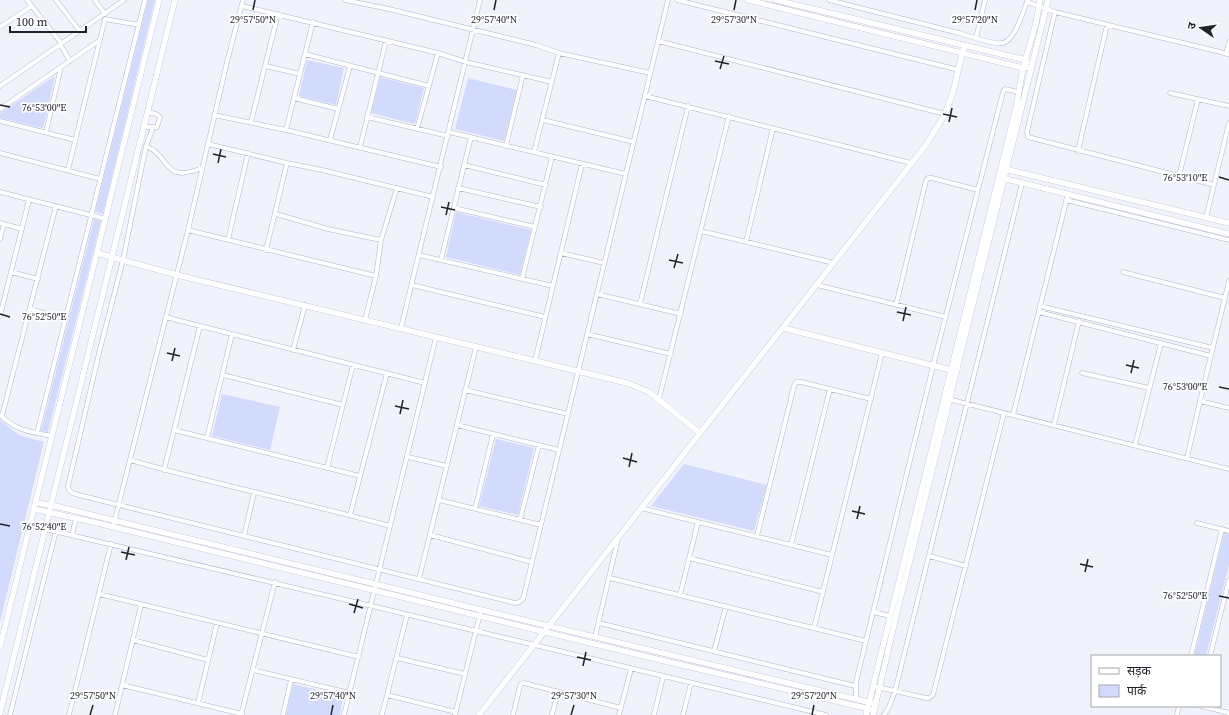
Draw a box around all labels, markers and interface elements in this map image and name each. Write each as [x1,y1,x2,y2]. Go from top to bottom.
scale bar [10,8,86,34]
north arrow [1181,8,1221,48]
text: 29°57'50"N [230,13,276,26]
text: 29°57'40"N [471,13,517,26]
text: 29°57'30"N [711,13,757,26]
text: 29°57'20"N [952,13,998,26]
text: 100 m [16,14,48,30]
text: उ [1184,20,1200,31]
text: 76°53'00"E [22,101,66,114]
text: 76°53'10"E [1163,171,1207,184]
text: 76°52'50"E [22,310,66,323]
text: 76°53'00"E [1163,380,1207,393]
text: 76°52'40"E [22,520,66,533]
text: 76°52'50"E [1163,589,1207,602]
legend [1091,655,1221,707]
text: सड़क [1127,663,1152,679]
text: पार्क [1127,683,1147,699]
text: 29°57'50"N [70,689,116,702]
text: 29°57'40"N [310,689,356,702]
text: 29°57'30"N [551,689,597,702]
text: 29°57'20"N [791,689,837,702]

